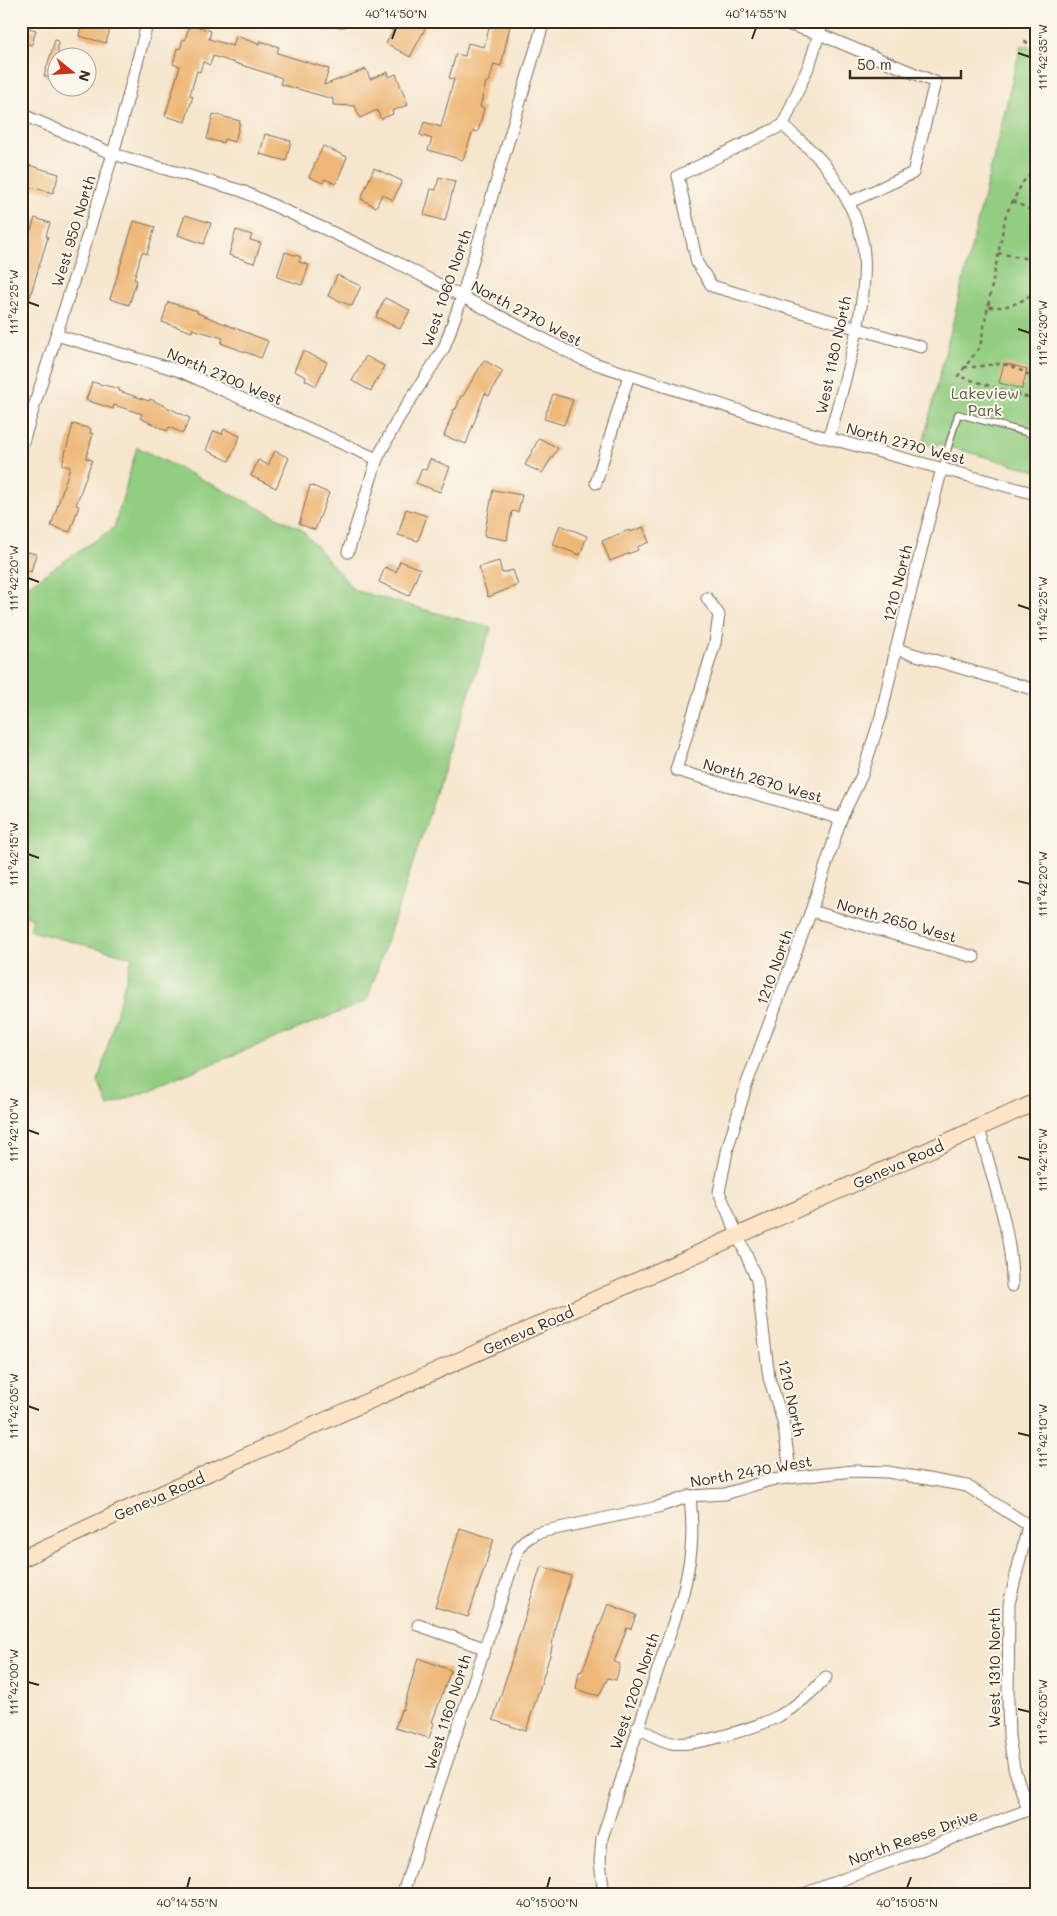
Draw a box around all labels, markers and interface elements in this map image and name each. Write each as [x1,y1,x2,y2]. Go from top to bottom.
text: 40°14'50"N [365,5,427,21]
text: 40°14'55"N [725,5,787,21]
text: 111°42'35"W [1034,24,1050,90]
north arrow [48,48,98,98]
scale bar [850,48,961,80]
text: 50 m [857,54,892,74]
text: N [74,68,96,84]
street label: West 950 North [47,173,99,289]
street label: West 1060 North [417,227,475,349]
text: 111°42'25"W [5,269,21,335]
street label: North 2770 West [468,275,586,351]
street label: West 1180 North [811,294,855,416]
text: 111°42'30"W [1034,300,1050,366]
street label: North 2700 West [164,343,286,409]
park label: Lakeview Park [951,383,1019,420]
street label: North 2770 West [844,417,968,469]
street label: 1210 North [878,543,916,623]
text: 111°42'20"W [5,545,21,611]
text: 111°42'25"W [1034,576,1050,642]
street label: North 2670 West [701,753,825,807]
text: 111°42'15"W [5,822,21,886]
text: 111°42'20"W [1034,851,1050,917]
street label: North 2650 West [835,893,959,947]
street label: 1210 North [751,927,797,1007]
text: 111°42'10"W [5,1098,21,1162]
text: 111°42'15"W [1034,1128,1050,1192]
street label: Geneva Road [849,1135,947,1193]
street label: Geneva Road [479,1301,577,1359]
street label: 1210 North [774,1358,810,1438]
text: 111°42'05"W [5,1373,21,1439]
text: 111°42'10"W [1034,1404,1050,1468]
street label: North 2470 West [689,1450,813,1492]
street label: Geneva Road [110,1467,208,1525]
street label: West 1310 North [984,1608,1004,1728]
street label: West 1200 North [605,1630,663,1752]
text: 111°42'00"W [5,1649,21,1715]
street label: West 1160 North [419,1652,475,1772]
text: 111°42'05"W [1034,1679,1050,1745]
street label: North Reese Drive [845,1804,981,1870]
text: 40°14'55"N [156,1894,218,1910]
text: 40°15'00"N [516,1894,578,1910]
text: 40°15'05"N [876,1894,938,1910]

